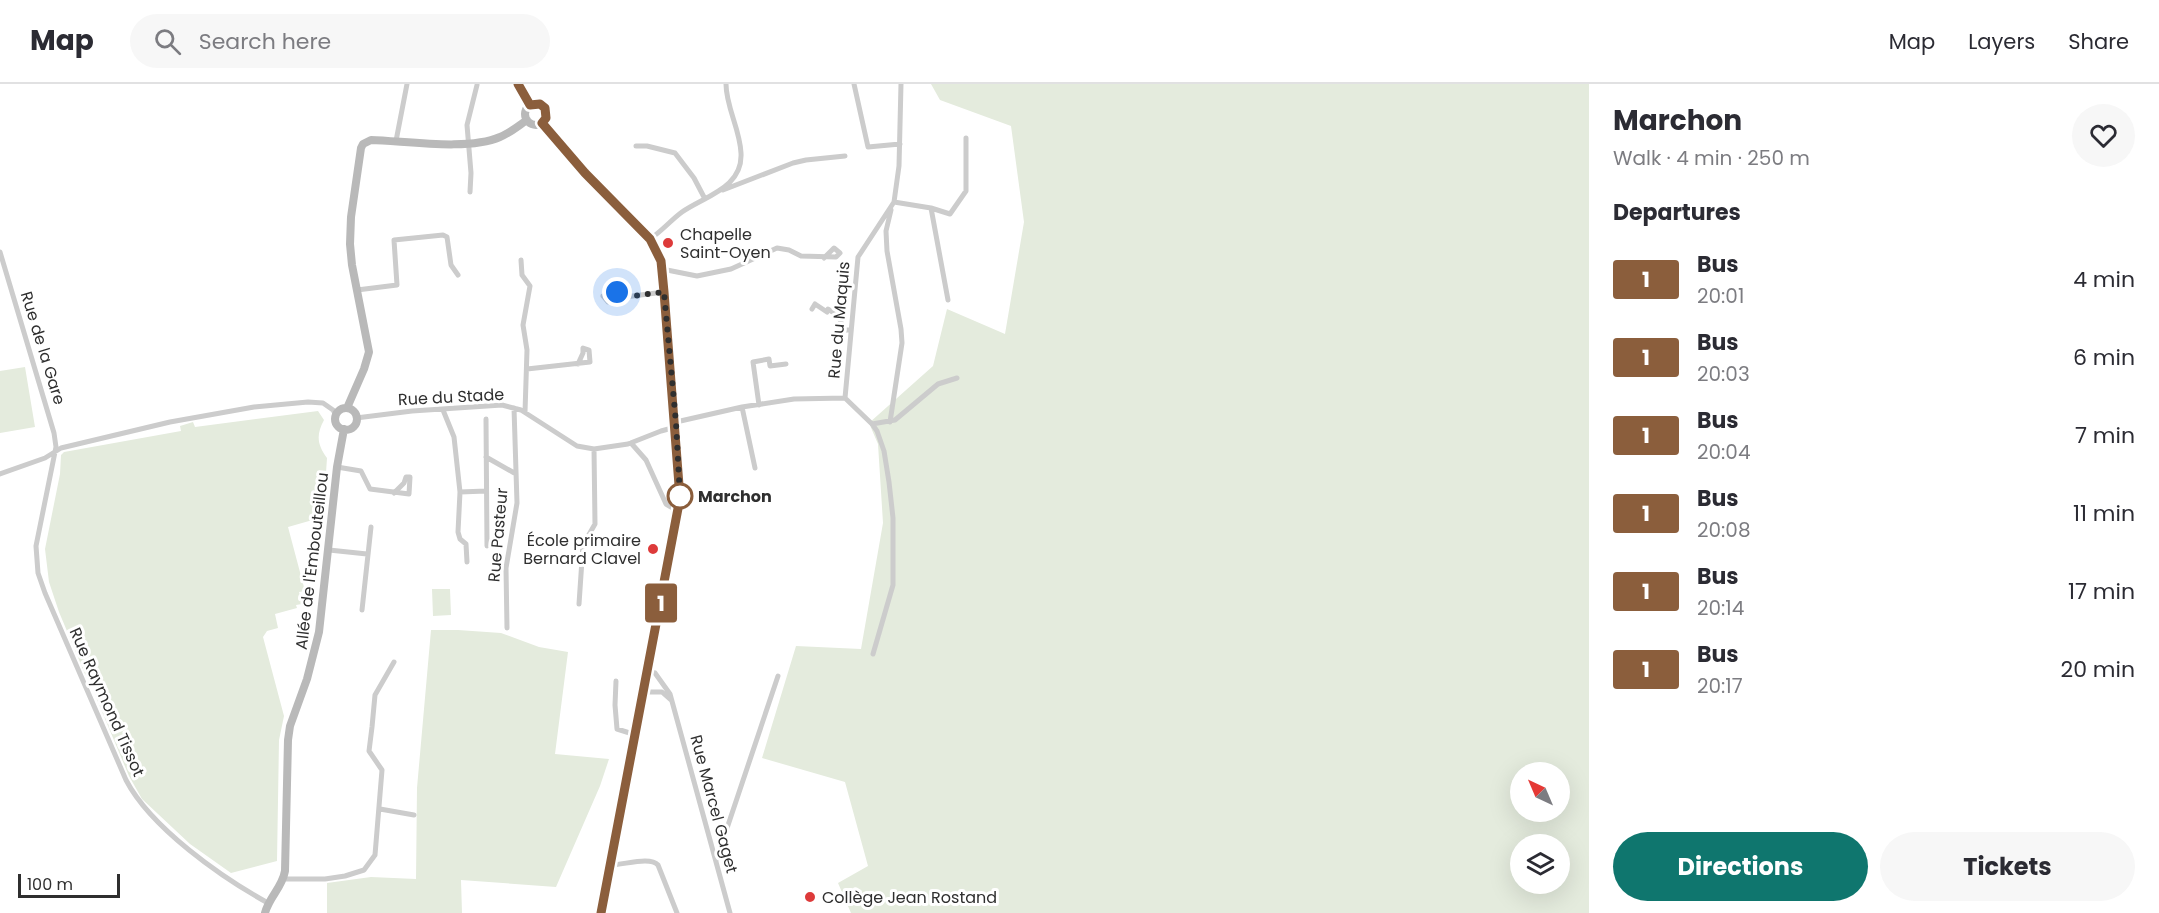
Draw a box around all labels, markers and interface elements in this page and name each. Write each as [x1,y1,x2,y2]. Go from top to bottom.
search box [130,14,550,68]
text: Map [30,21,94,60]
icon: search [151,25,184,58]
text: Search here [199,26,331,57]
text: Map [1889,27,1935,56]
text: Layers [1968,27,2035,56]
text: Share [2068,27,2129,56]
text: Marchon [1613,101,1742,140]
button: heart [2072,104,2135,167]
text: Walk · 4 min · 250 m [1613,144,1810,172]
text: Departures [1613,197,1741,228]
place label: Chapelle Saint-Oyen [680,223,771,264]
marker: Chapelle Saint-Oyen [661,236,675,250]
text: Bus [1697,249,1739,280]
street label: Rue du Maquis [822,261,856,379]
text: 4 min [2073,264,2135,295]
text: 1 [1642,265,1650,294]
your location [602,277,632,307]
text: 20:01 [1697,282,1744,310]
street label: Rue de la Gare [15,289,71,408]
text: Bus [1697,327,1739,358]
text: 6 min [2073,342,2135,373]
text: 1 [1642,343,1650,372]
text: 20:03 [1697,360,1750,388]
street label: Rue du Stade [397,383,505,411]
text: Bus [1697,405,1739,436]
text: 7 min [2075,420,2135,451]
text: 1 [1642,421,1650,450]
text: 20:04 [1697,438,1750,466]
street label: Allée de l'Embouteillou [290,471,334,651]
marker: Marchon [667,483,693,509]
text: Bus [1697,483,1739,514]
place label: Marchon [698,485,772,508]
street label: Rue Pasteur [482,487,514,583]
text: 11 min [2073,498,2135,529]
text: 1 [1642,499,1650,528]
text: 20:08 [1697,516,1751,544]
place label: École primaire Bernard Clavel [523,529,641,570]
marker: École primaire Bernard Clavel [646,542,660,556]
text: Bus [1697,561,1739,592]
text: 17 min [2068,576,2135,607]
text: 1 [1642,577,1650,606]
line badge: 1 [642,584,680,622]
text: 1 [657,589,665,618]
text: 20:14 [1697,594,1744,622]
street label: Rue Raymond Tissot [64,624,150,780]
text: Bus [1697,639,1739,670]
text: 20 min [2061,654,2135,685]
text: 1 [1642,655,1650,684]
text: 20:17 [1697,672,1743,700]
street label: Rue Marcel Gaget [684,732,744,876]
north arrow [1510,762,1570,822]
map controls [1510,762,1570,894]
button: Directions [1613,832,1868,901]
button: Tickets [1880,832,2135,901]
button: layers [1510,834,1570,894]
scale bar [18,871,120,898]
text: 100 m [27,873,73,896]
place label: Collège Jean Rostand [822,886,997,909]
marker: Collège Jean Rostand [803,890,817,904]

